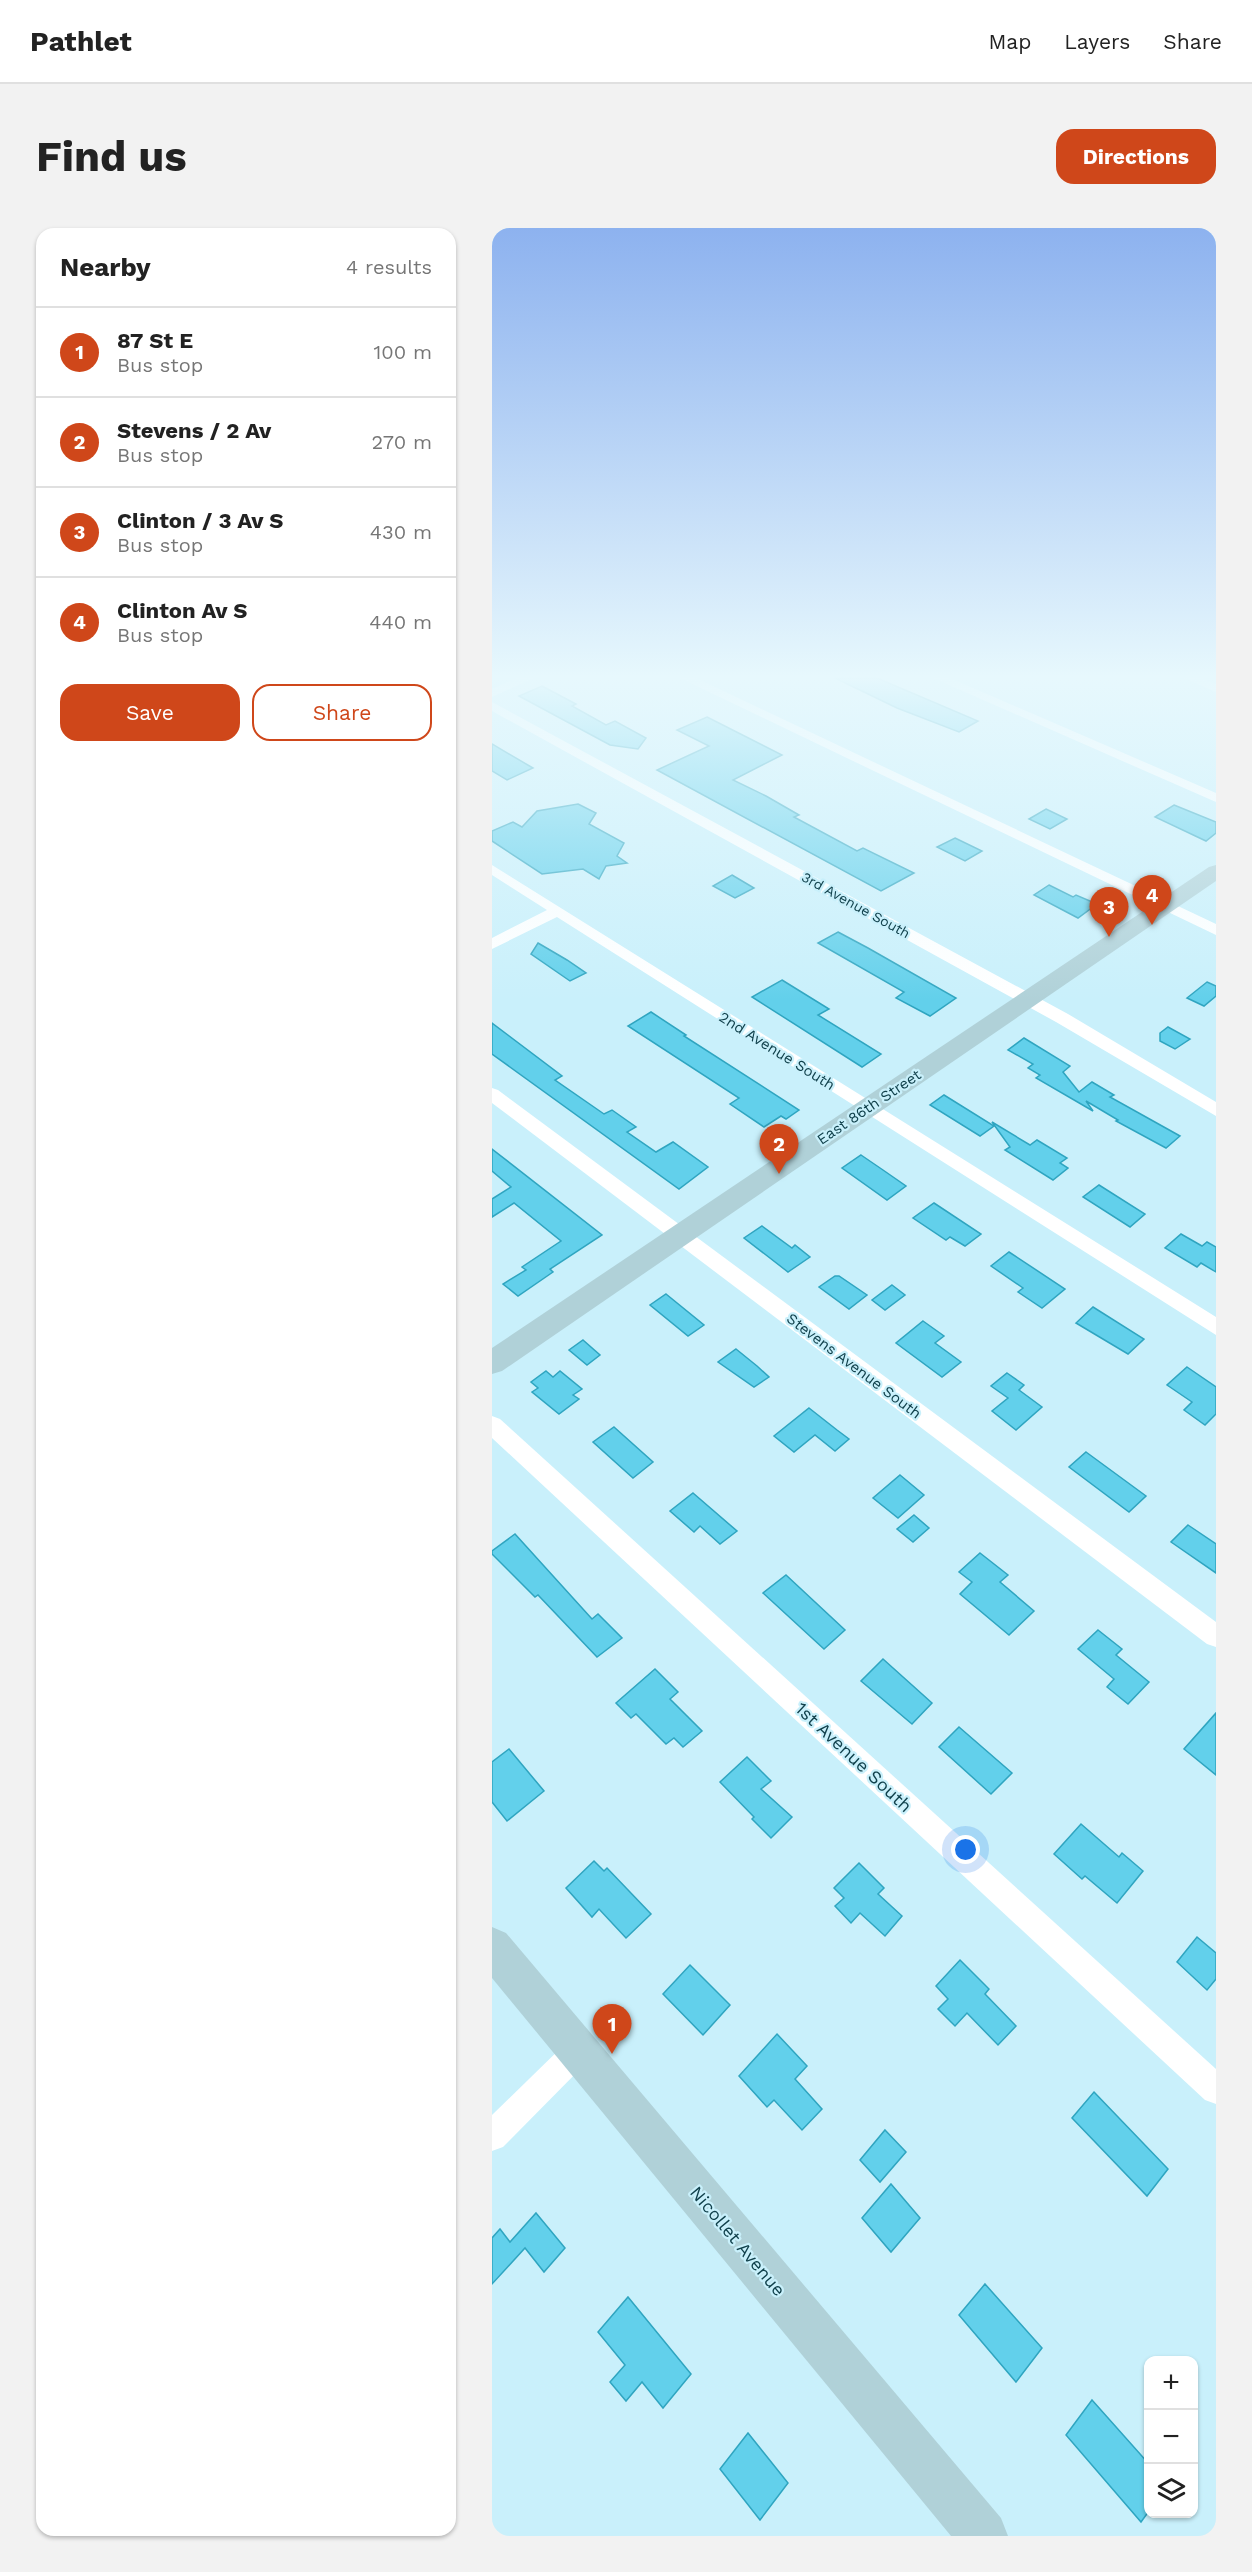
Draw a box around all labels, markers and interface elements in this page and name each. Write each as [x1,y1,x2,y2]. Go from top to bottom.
text: Pathlet [30,25,132,58]
text: Map [988,29,1031,54]
text: Layers [1064,29,1130,54]
text: Share [1163,29,1222,54]
button: Directions [1056,129,1216,184]
text: Find us [36,132,187,181]
text: Nearby [60,252,151,282]
text: 4 results [346,255,432,279]
text: 87 St E [117,328,193,353]
text: 1 [75,340,84,364]
text: 100 m [373,340,432,364]
text: Bus stop [117,353,203,377]
text: Stevens / 2 Av [117,418,271,443]
text: 2 [74,430,85,454]
text: 270 m [372,430,432,454]
text: Bus stop [117,443,203,467]
text: Clinton / 3 Av S [117,508,283,533]
text: 3 [74,520,85,544]
text: 430 m [370,520,432,544]
text: Bus stop [117,533,203,557]
text: Clinton Av S [117,598,248,623]
text: 4 [73,610,86,634]
text: 440 m [369,610,432,634]
text: Bus stop [117,623,203,647]
button: Save [60,684,240,741]
button: Share [252,684,432,741]
street label: 3rd Avenue South [799,869,913,941]
pin: 4 [1132,876,1172,925]
pin: 3 [1090,888,1128,937]
street label: 2nd Avenue South [716,1008,838,1094]
street label: East 86th Street [814,1065,925,1148]
pin: 2 [760,1124,798,1174]
street label: Stevens Avenue South [783,1309,925,1423]
street label: 1st Avenue South [791,1698,917,1816]
your location [951,1835,980,1864]
pin: 1 [592,2004,632,2054]
street label: Nicollet Avenue [686,2182,790,2300]
map controls [1144,2356,1198,2518]
button: + [1144,2356,1198,2410]
button: − [1144,2410,1198,2464]
button: layers [1144,2464,1198,2518]

